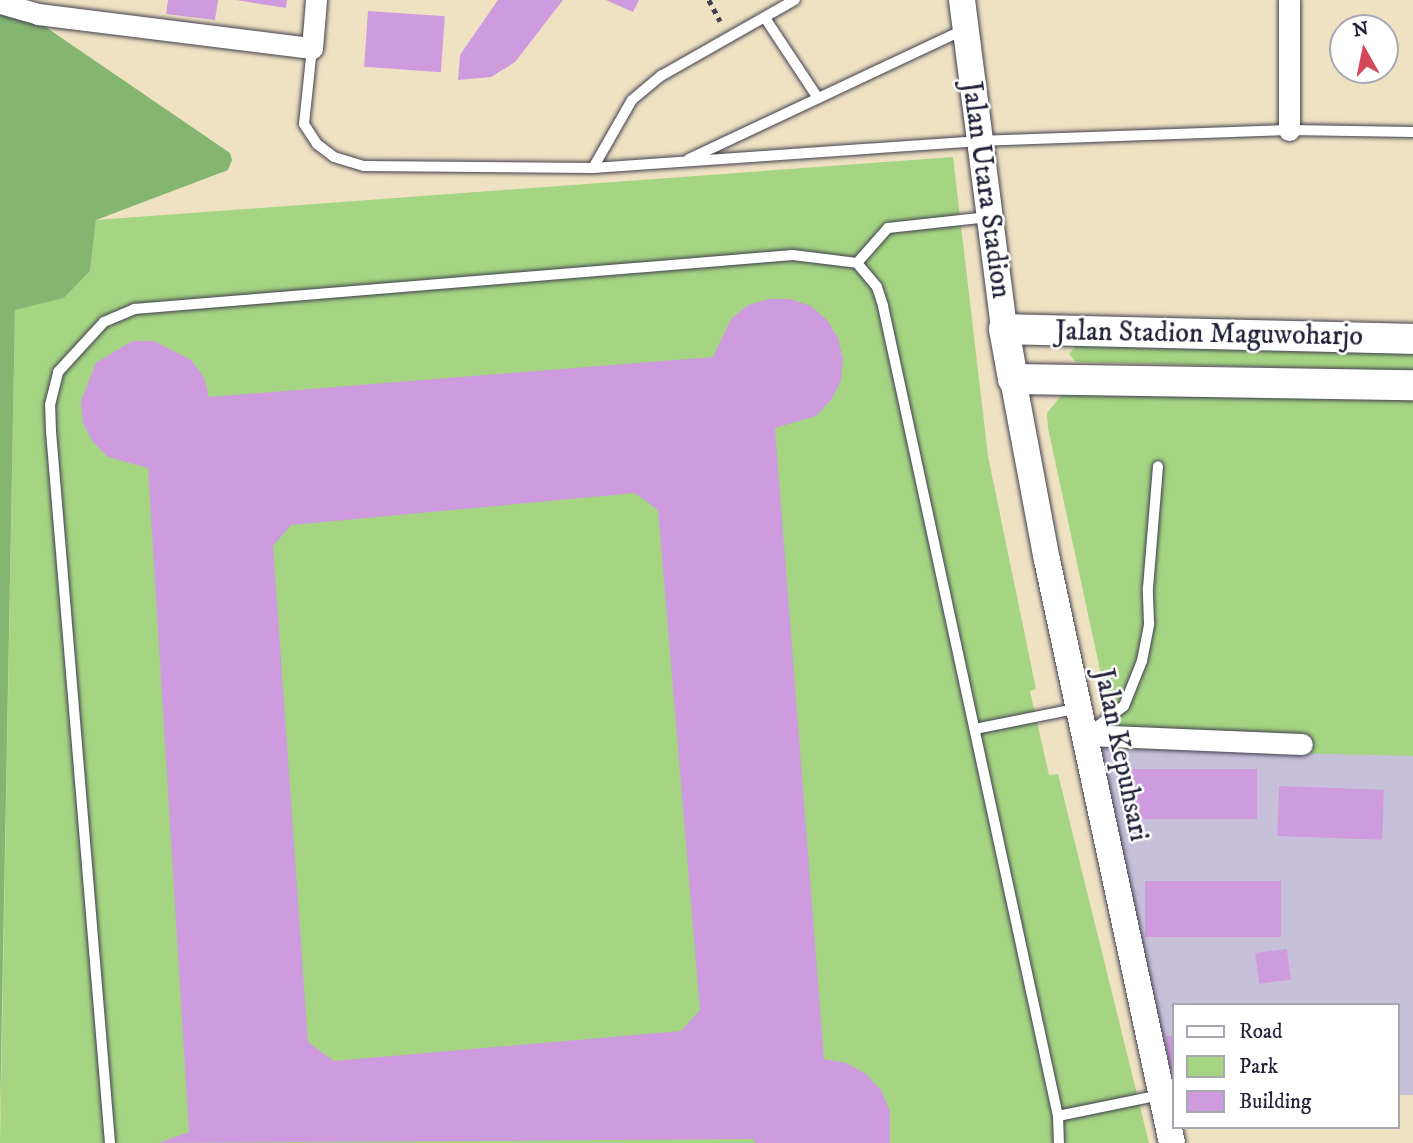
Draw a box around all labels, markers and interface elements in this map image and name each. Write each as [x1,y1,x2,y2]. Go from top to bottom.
north arrow [1329,14,1399,84]
text: N [1351,17,1370,42]
street label: Jalan Utara Stadion [954,79,1018,301]
street label: Jalan Stadion Maguwoharjo [1055,315,1363,353]
street label: Jalan Kepuhsari [1086,666,1156,844]
legend [1172,1003,1399,1129]
text: Road [1239,1019,1283,1045]
text: Park [1239,1054,1278,1080]
text: Building [1239,1089,1311,1115]

